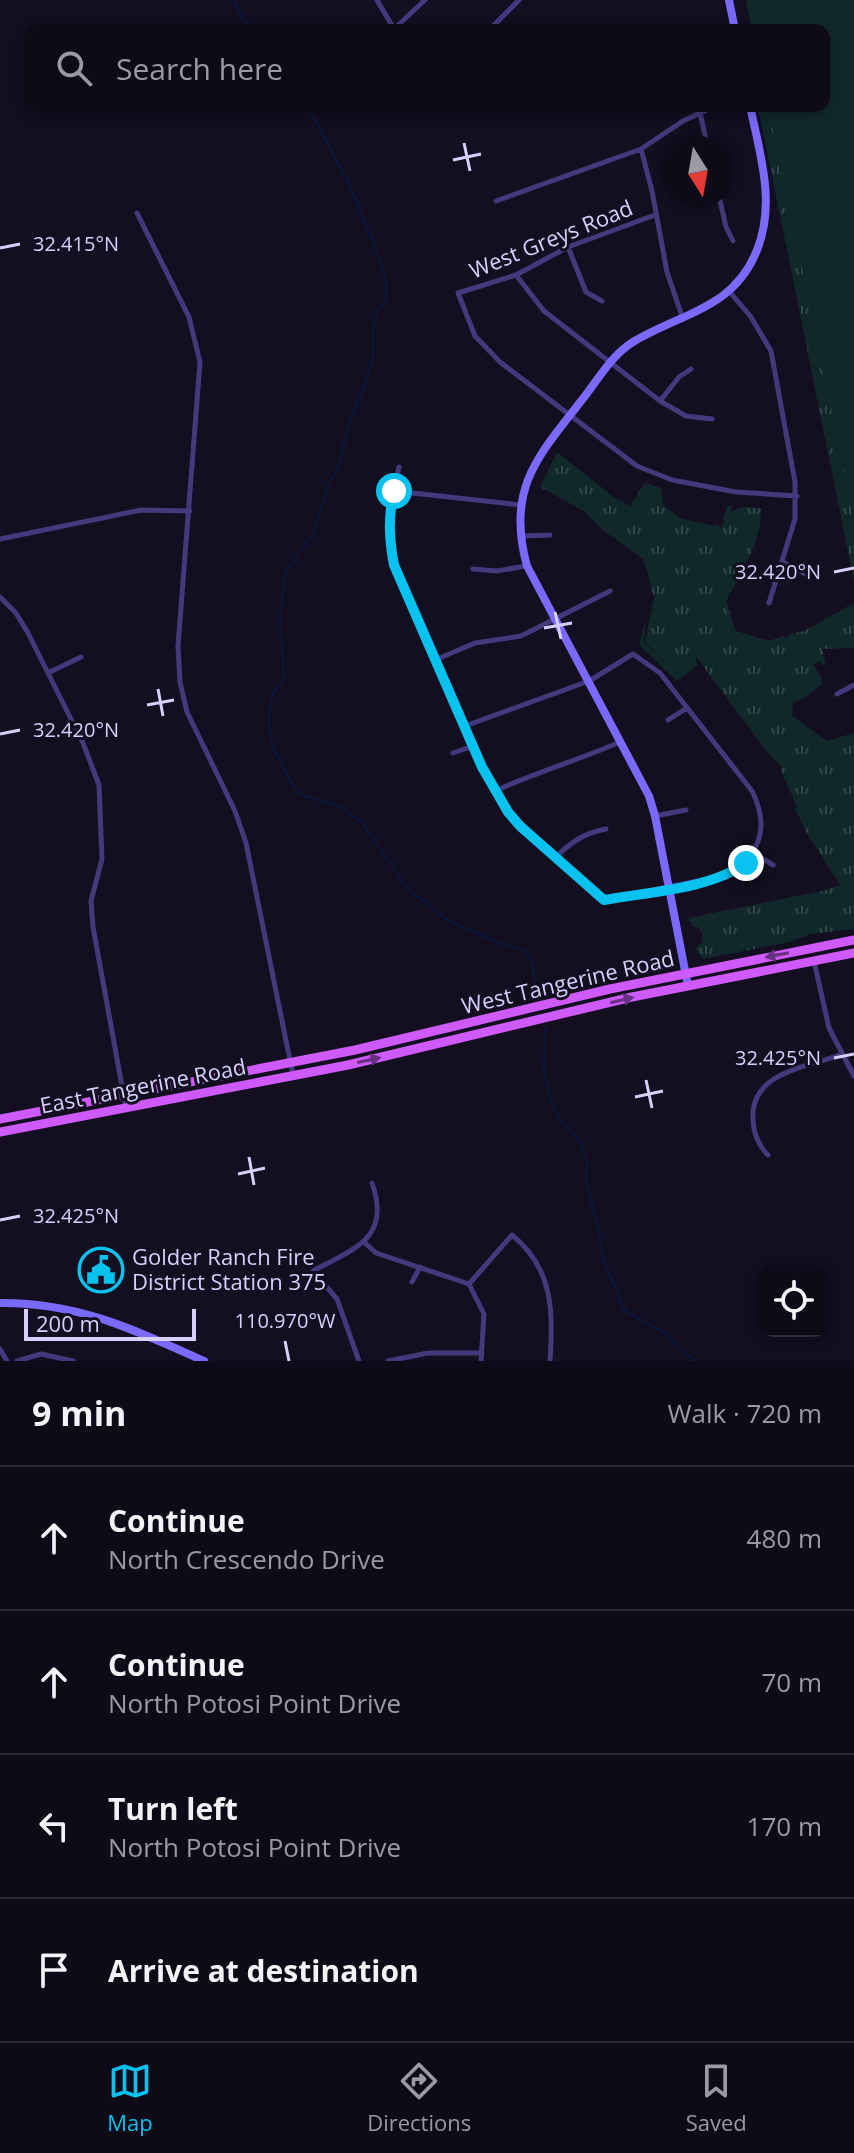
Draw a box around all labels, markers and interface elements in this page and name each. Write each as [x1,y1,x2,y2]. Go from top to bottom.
search box [24,24,830,112]
icon: search [52,46,96,90]
text: Search here [116,48,283,89]
north arrow [662,136,734,208]
street label: West Greys Road [464,192,637,285]
text: 32.415°N [33,230,119,257]
route start [376,473,412,509]
text: 32.420°N [735,558,821,585]
text: 32.420°N [33,716,119,743]
route end [728,845,764,881]
street label: West Tangerine Road [458,942,677,1020]
one-way arrow [765,950,790,962]
one-way arrow [610,993,635,1005]
text: 32.425°N [735,1044,821,1071]
street label: East Tangerine Road [37,1050,248,1120]
one-way arrow [357,1053,382,1066]
text: 32.425°N [33,1202,119,1229]
place label: Golder Ranch Fire District Station 375 [132,1241,326,1296]
public building icon: Golder Ranch Fire District Station 375 [77,1246,125,1294]
map controls [758,1265,830,1337]
button: locate [758,1265,830,1337]
scale bar [24,1305,196,1341]
text: 110.970°W [235,1307,336,1334]
text: 200 m [36,1308,100,1338]
text: 9 min [32,1390,126,1436]
text: Walk · 720 m [668,1395,822,1431]
text: Continue [108,1500,245,1541]
icon: ahead [32,1516,76,1560]
text: 480 m [747,1520,822,1556]
text: North Crescendo Drive [108,1541,385,1577]
text: Continue [108,1644,245,1685]
icon: ahead [32,1660,76,1704]
text: 70 m [761,1664,822,1700]
text: North Potosi Point Drive [108,1685,401,1721]
text: Turn left [108,1788,238,1829]
icon: left [32,1804,76,1848]
text: 170 m [747,1808,822,1844]
text: North Potosi Point Drive [108,1829,401,1865]
icon: arrive [32,1948,76,1992]
text: Arrive at destination [108,1950,419,1991]
tab: Map [107,2059,153,2137]
tab: Directions [367,2059,471,2137]
tab: Saved [686,2059,747,2137]

